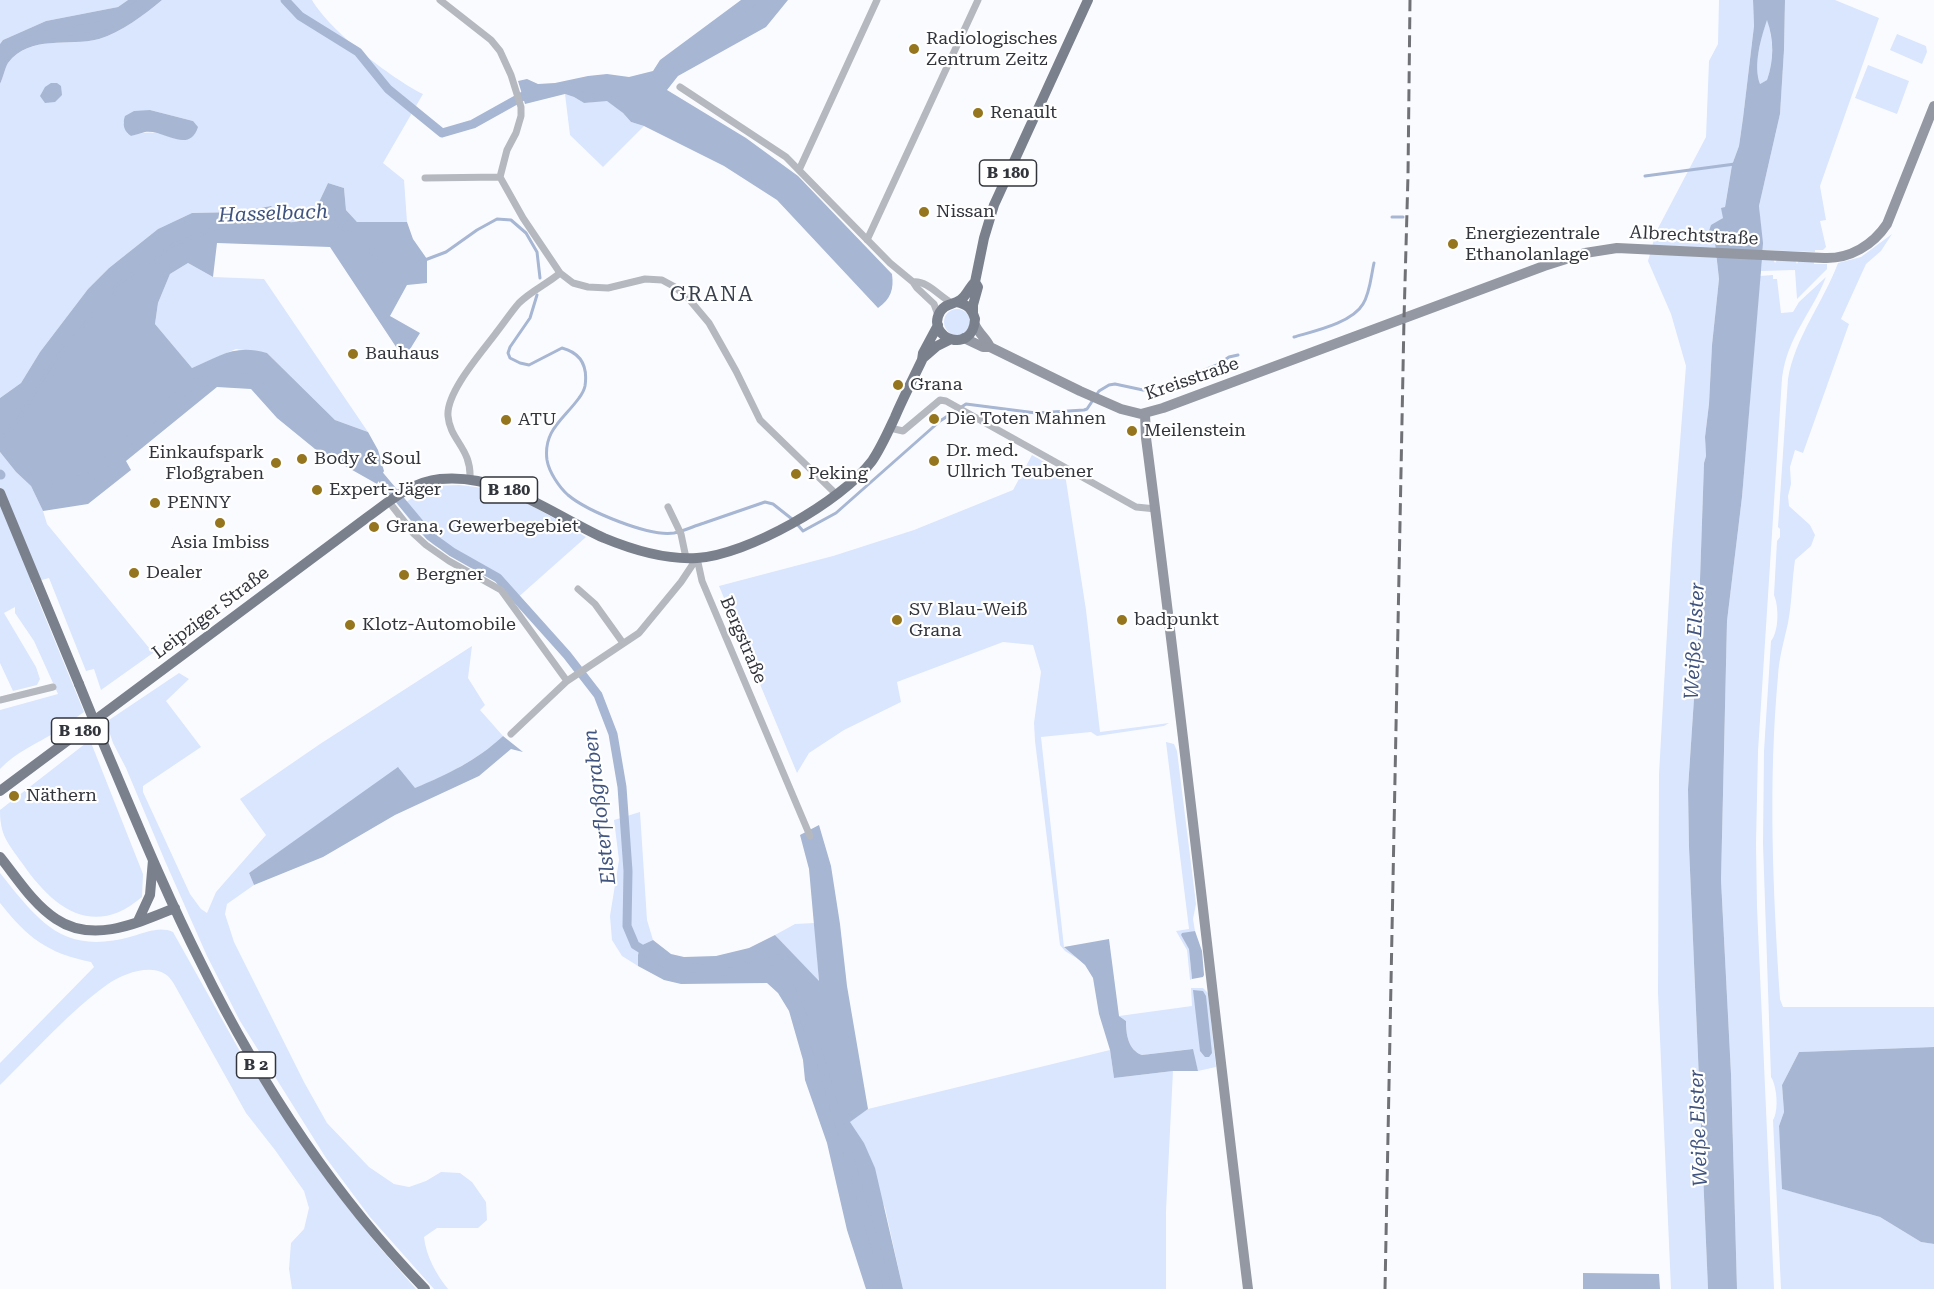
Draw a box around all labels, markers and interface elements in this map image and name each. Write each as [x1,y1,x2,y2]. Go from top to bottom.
place label: Radiologisches Zentrum Zeitz [926,28,1057,70]
marker: Radiologisches Zentrum Zeitz [907,42,921,56]
place label: Renault [990,102,1057,124]
marker: Renault [971,106,985,120]
road number: B 180 [980,160,1036,186]
water label: Hasselbach [218,200,328,228]
place label: Nissan [936,201,995,223]
marker: Nissan [917,205,931,219]
street label: Albrechtstraße [1629,222,1759,250]
place label: Energiezentrale Ethanolanlage [1465,223,1600,266]
marker: Energiezentrale Ethanolanlage [1446,237,1460,251]
district label: GRANA [670,282,754,308]
place label: Bauhaus [365,343,439,365]
marker: Bauhaus [346,347,360,361]
street label: Kreisstraße [1142,353,1242,405]
place label: Grana [910,374,962,396]
marker: Grana [891,378,905,392]
place label: Die Toten Mahnen [946,408,1106,430]
place label: ATU [518,409,557,431]
marker: Die Toten Mahnen [927,412,941,426]
marker: ATU [499,413,513,427]
place label: Meilenstein [1144,420,1246,442]
marker: Meilenstein [1125,424,1139,438]
place label: Dr. med. Ullrich Teubener [946,440,1093,482]
place label: Einkaufspark Floßgraben [148,442,264,484]
place label: Body & Soul [314,448,421,470]
marker: Body & Soul [295,452,309,466]
marker: Dr. med. Ullrich Teubener [927,454,941,468]
marker: Einkaufspark Floßgraben [269,456,283,470]
place label: Peking [808,463,868,485]
marker: Peking [789,467,803,481]
road number: B 180 [480,477,538,503]
place label: Expert-Jäger [329,479,441,501]
marker: Expert-Jäger [310,483,324,497]
place label: PENNY [167,492,231,514]
marker: PENNY [148,496,162,510]
marker: Asia Imbiss [213,516,227,530]
place label: Grana, Gewerbegebiet [386,516,579,538]
marker: Grana, Gewerbegebiet [367,520,381,534]
place label: Asia Imbiss [171,532,269,554]
place label: Dealer [146,562,202,584]
street label: Leipziger Straße [148,562,274,664]
place label: Bergner [416,564,484,586]
marker: Dealer [127,566,141,580]
marker: Bergner [397,568,411,582]
water label: Weiße Elster [1680,582,1710,700]
street label: Bergstraße [715,593,771,687]
place label: SV Blau-Weiß Grana [909,599,1027,642]
place label: badpunkt [1134,609,1219,631]
marker: SV Blau-Weiß Grana [890,613,904,627]
marker: badpunkt [1115,613,1129,627]
place label: Klotz-Automobile [362,614,516,636]
marker: Klotz-Automobile [343,618,357,632]
road number: B 180 [52,718,109,744]
water label: Elsterfloßgraben [579,728,621,886]
place label: Näthern [26,785,97,807]
marker: Näthern [7,789,21,803]
road number: B 2 [236,1052,276,1078]
water label: Weiße Elster [1685,1069,1713,1187]

